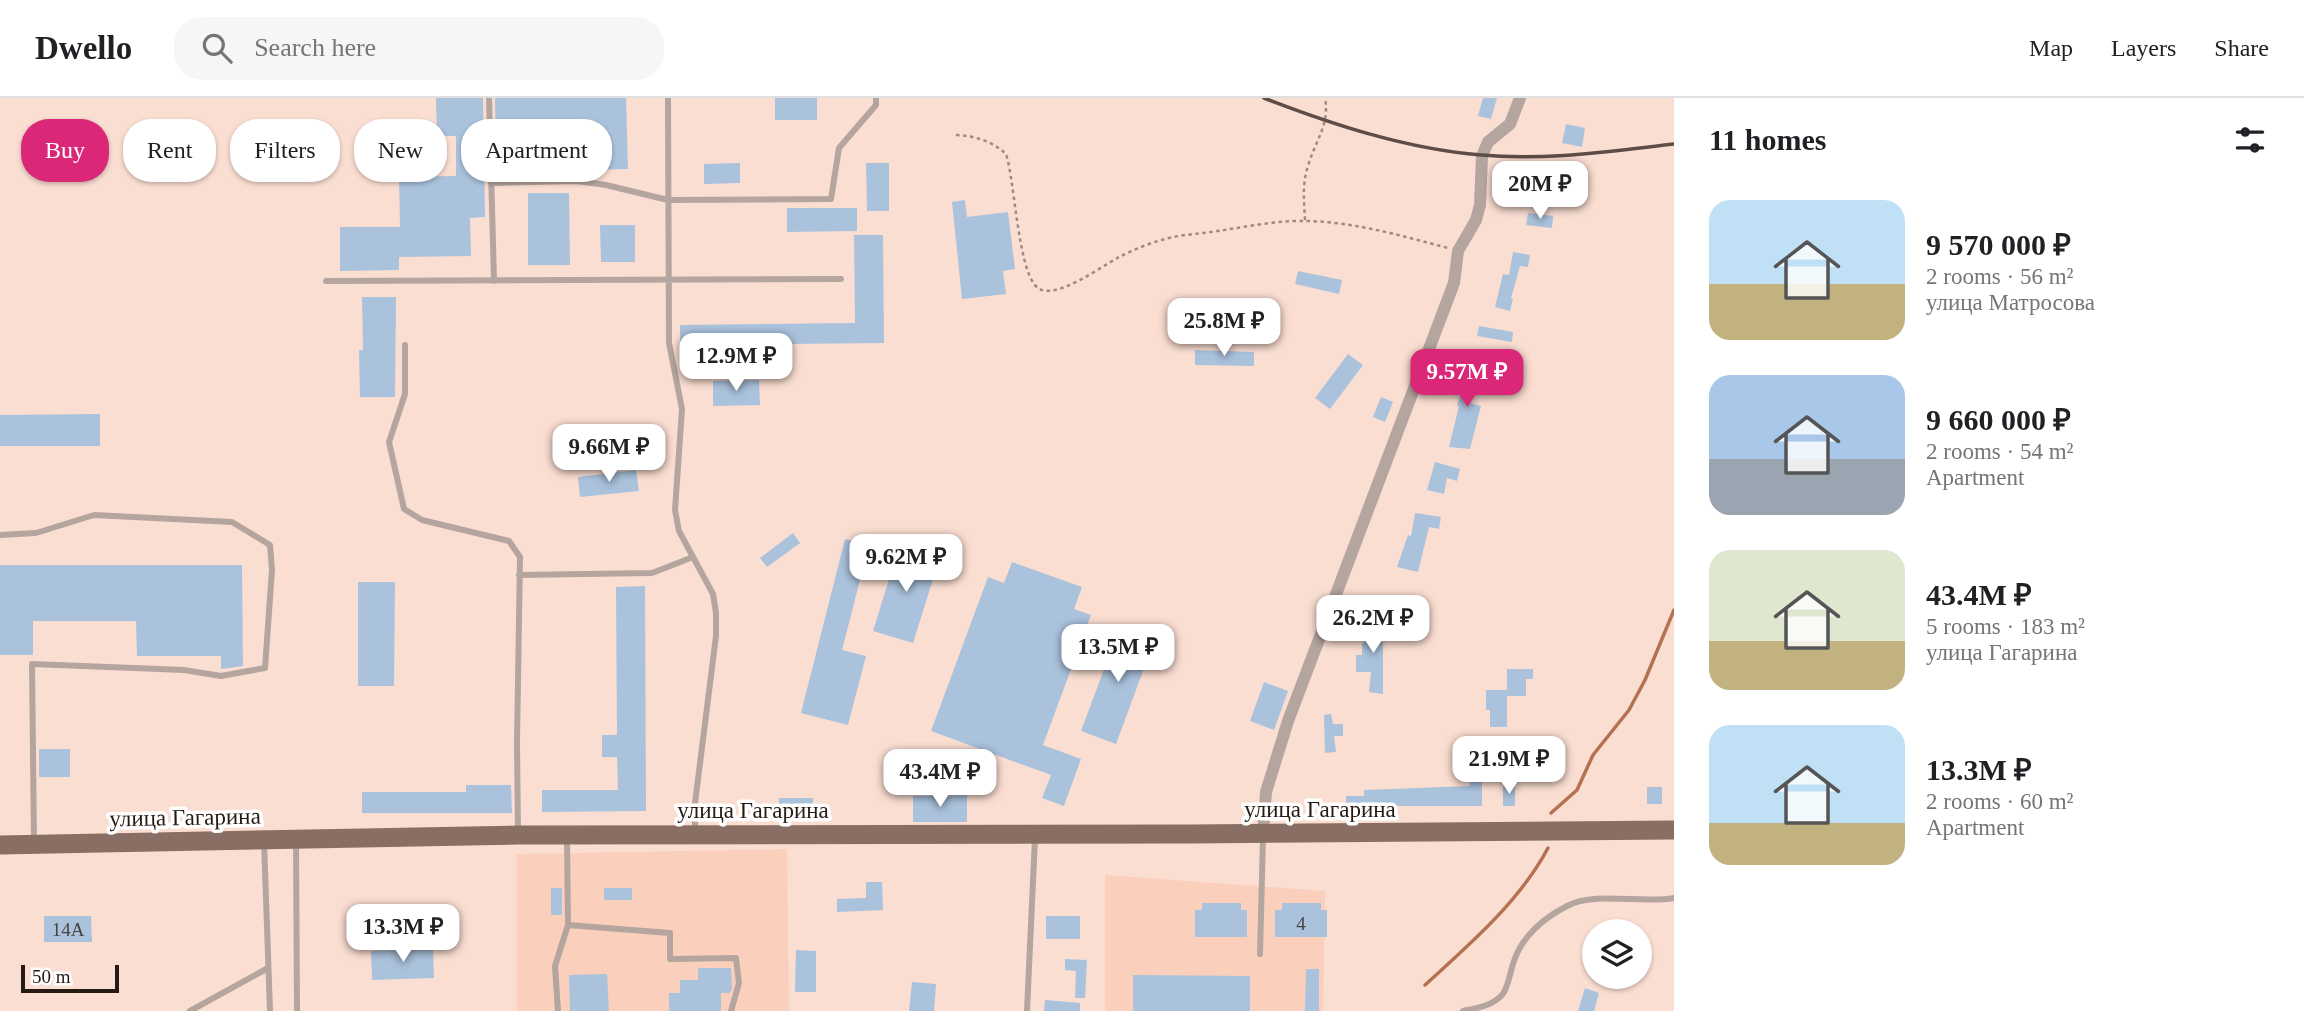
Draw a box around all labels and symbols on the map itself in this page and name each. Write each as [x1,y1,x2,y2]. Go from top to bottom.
pin: 20M ₽ [1491,162,1589,221]
pin: 25.8M ₽ [1159,299,1289,358]
pin: 12.9M ₽ [671,334,801,393]
pin: 9.57M ₽ [1402,350,1532,409]
pin: 9.66M ₽ [544,424,674,484]
pin: 9.62M ₽ [841,534,971,594]
pin: 26.2M ₽ [1308,596,1438,655]
pin: 13.5M ₽ [1053,624,1183,684]
pin: 21.9M ₽ [1444,736,1574,796]
pin: 43.4M ₽ [875,750,1005,809]
street label: улица Гагарина [1244,797,1396,822]
street label: улица Гагарина [677,798,829,823]
street label: улица Гагарина [109,804,261,831]
pin: 13.3M ₽ [338,904,468,964]
house number: 4 [1296,913,1306,934]
house number: 14А [52,919,85,940]
scale bar [21,962,119,994]

